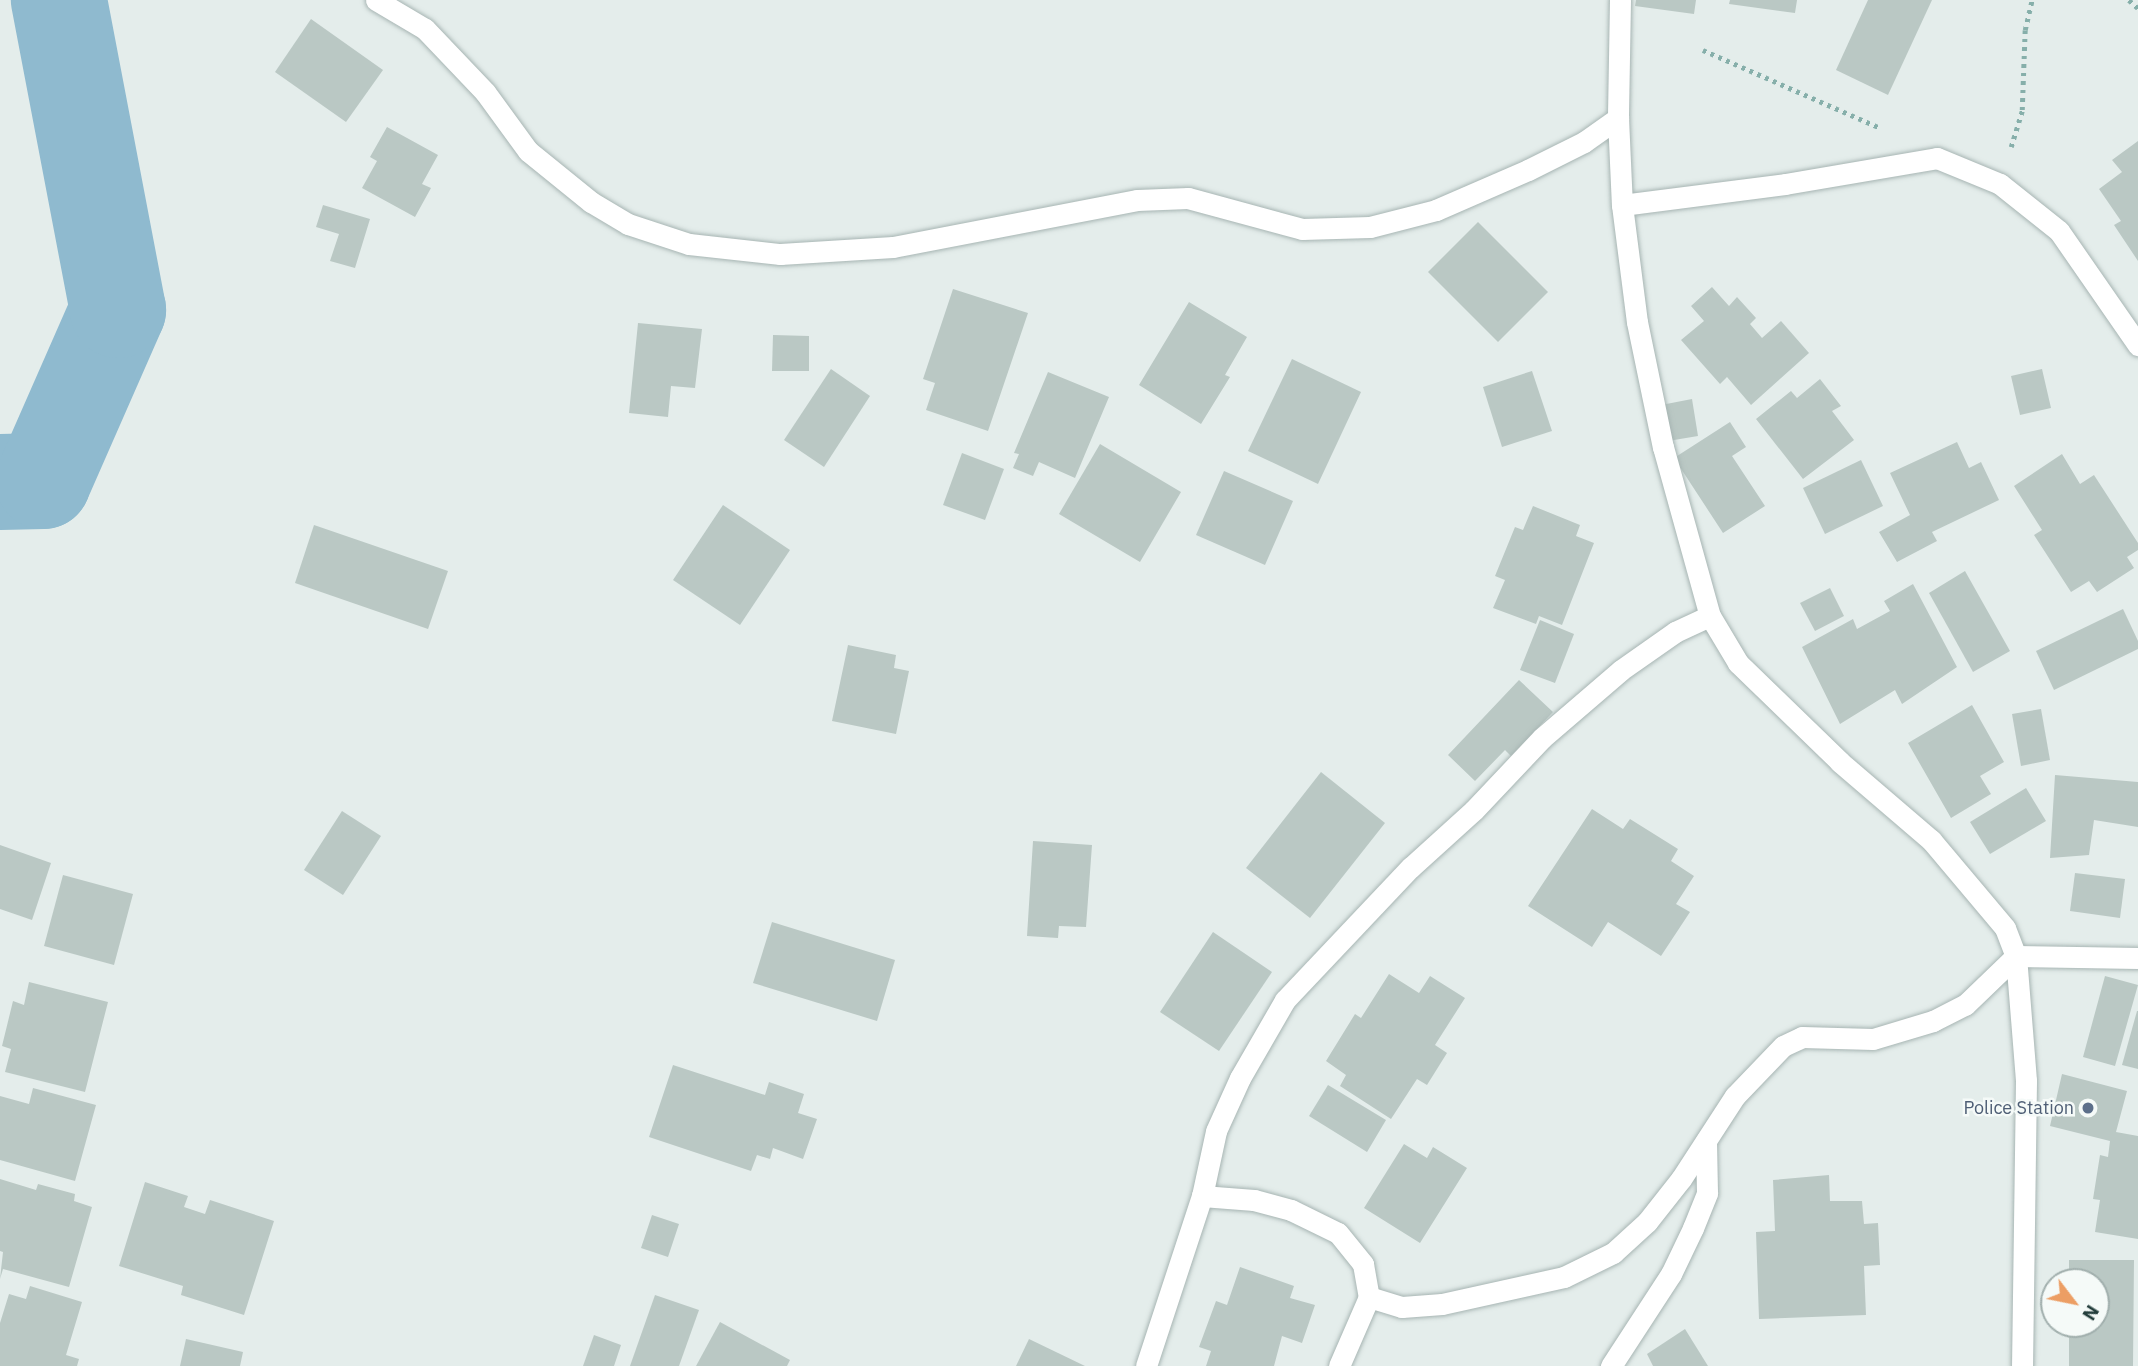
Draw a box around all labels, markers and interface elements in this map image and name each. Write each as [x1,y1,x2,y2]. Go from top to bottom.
place label: Police Station [1963,1097,2074,1119]
marker: Police Station [2080,1100,2096,1116]
north arrow [2040,1268,2110,1338]
text: N [2077,1301,2105,1325]

